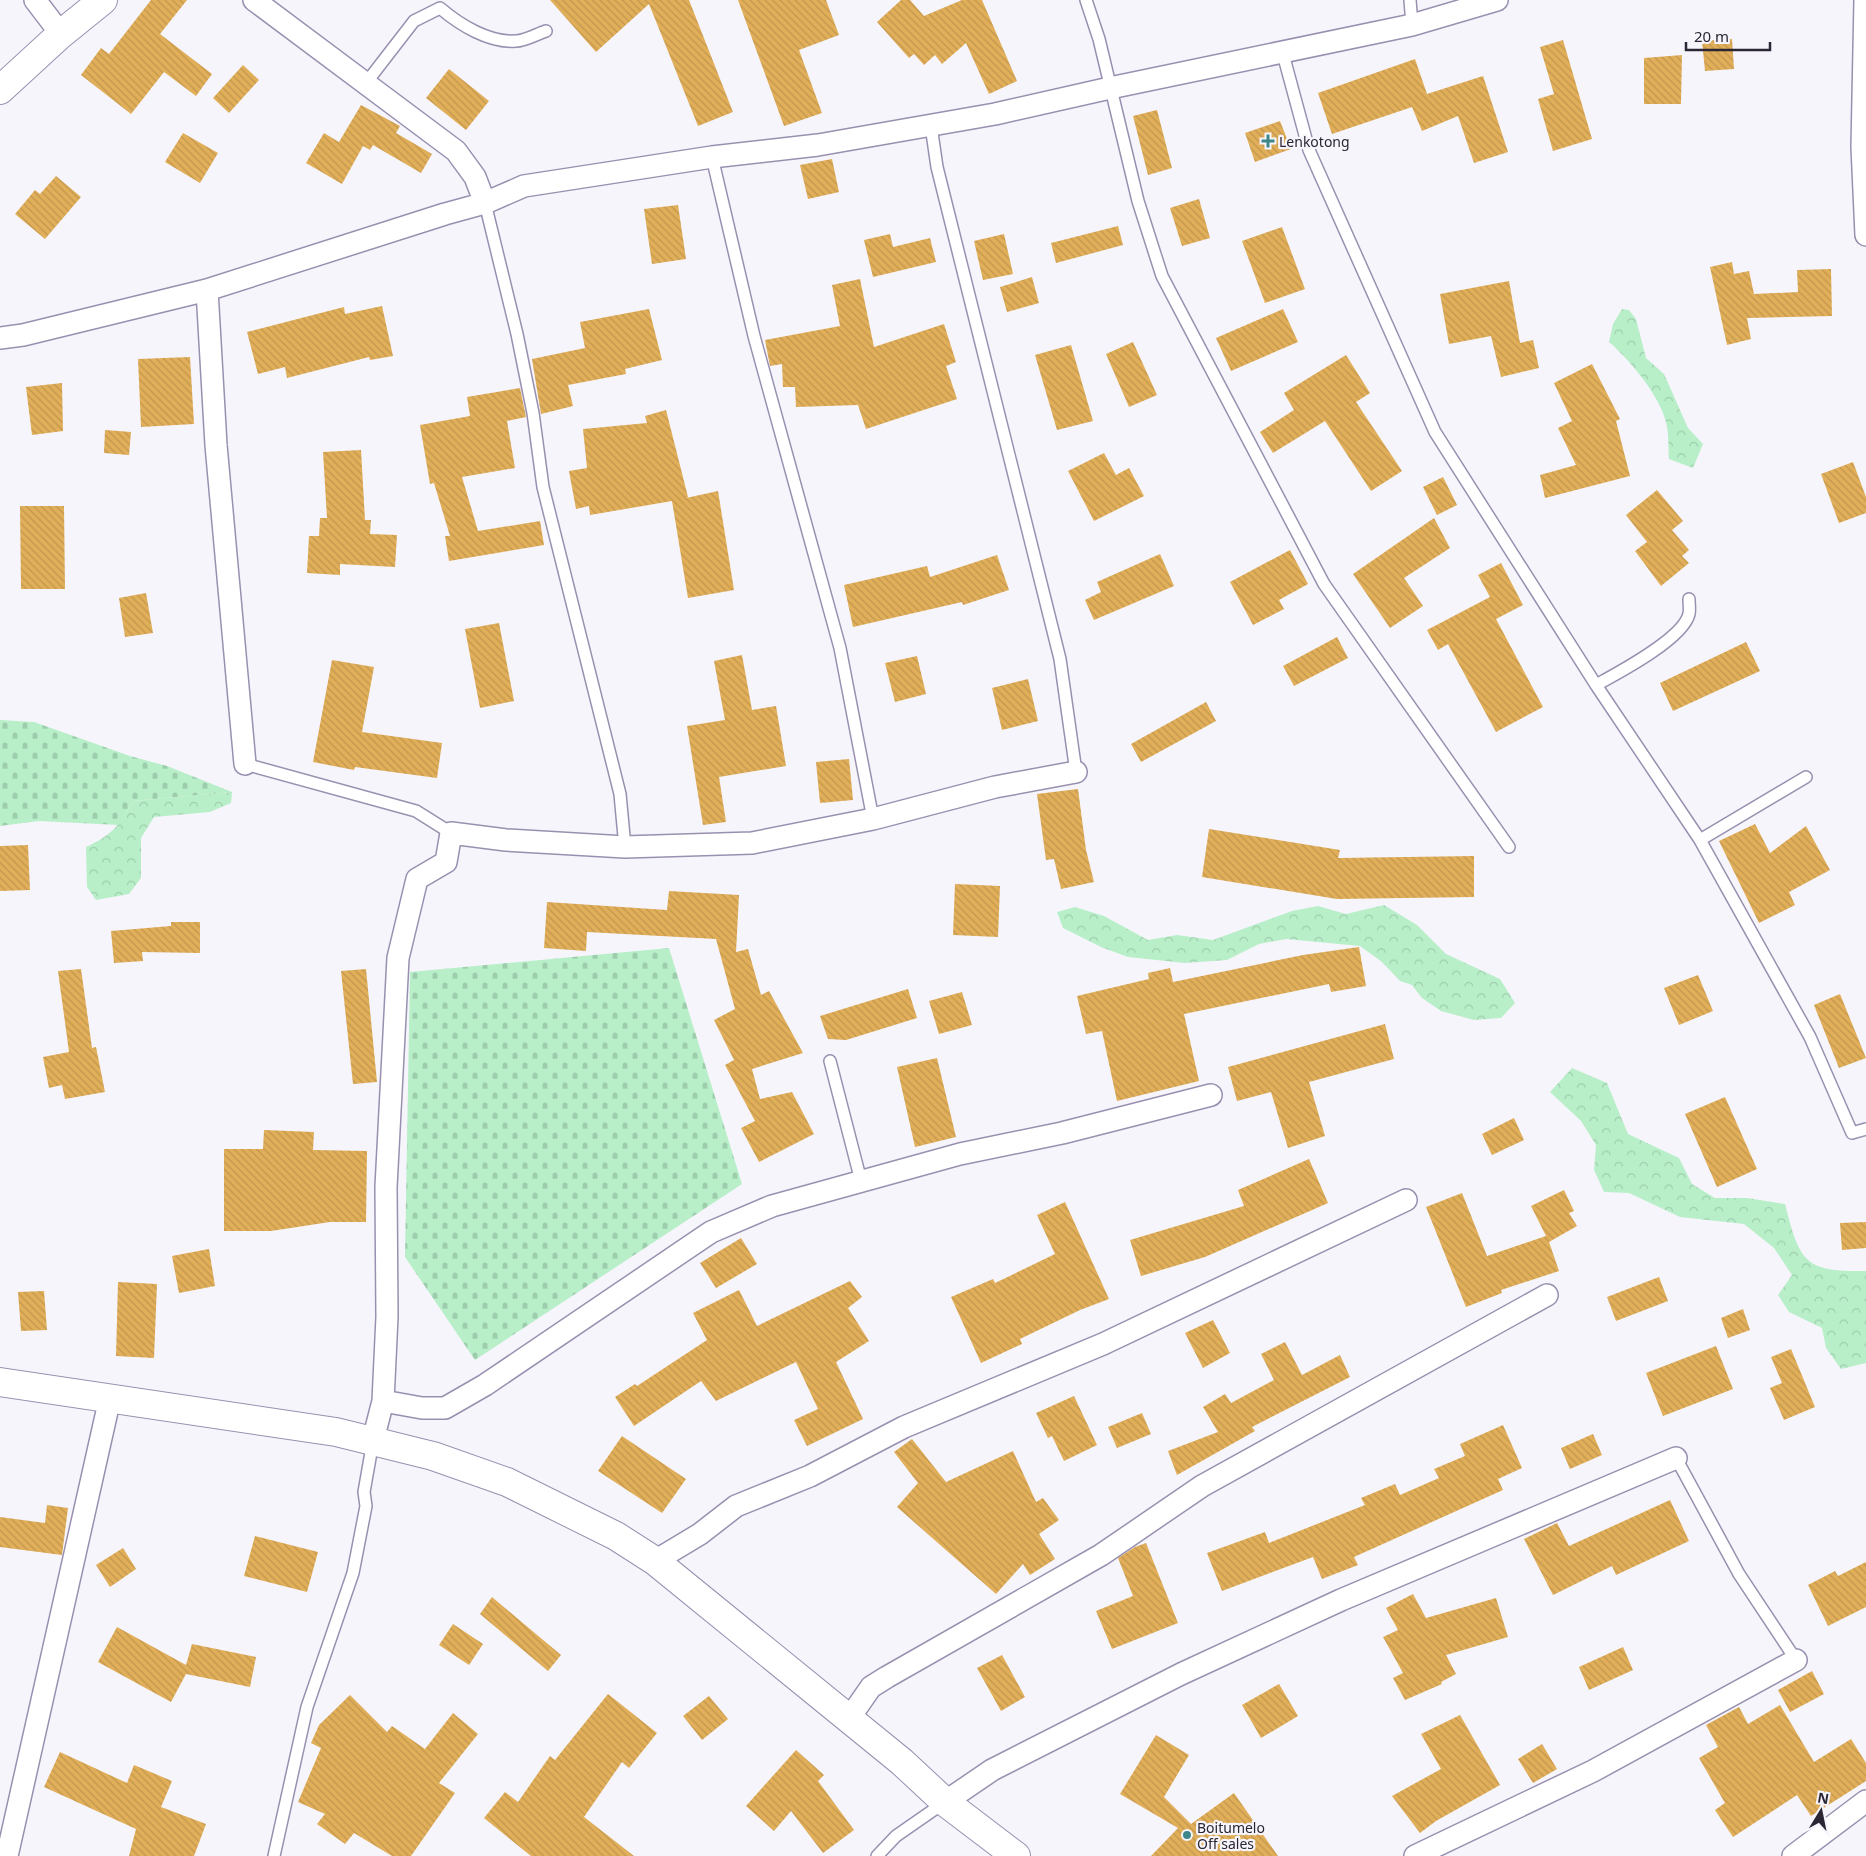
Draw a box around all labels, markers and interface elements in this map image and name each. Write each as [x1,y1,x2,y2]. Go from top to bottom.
scale bar [1686,20,1770,52]
text: 20 m [1694,26,1729,46]
place label: Lenkotong [1279,132,1350,151]
marker: Lenkotong [1261,134,1275,148]
north arrow [1796,1786,1846,1836]
text: N [1816,1787,1831,1808]
place label: Boitumelo Off sales [1197,1818,1265,1853]
marker: Boitumelo Off sales [1181,1829,1193,1841]

